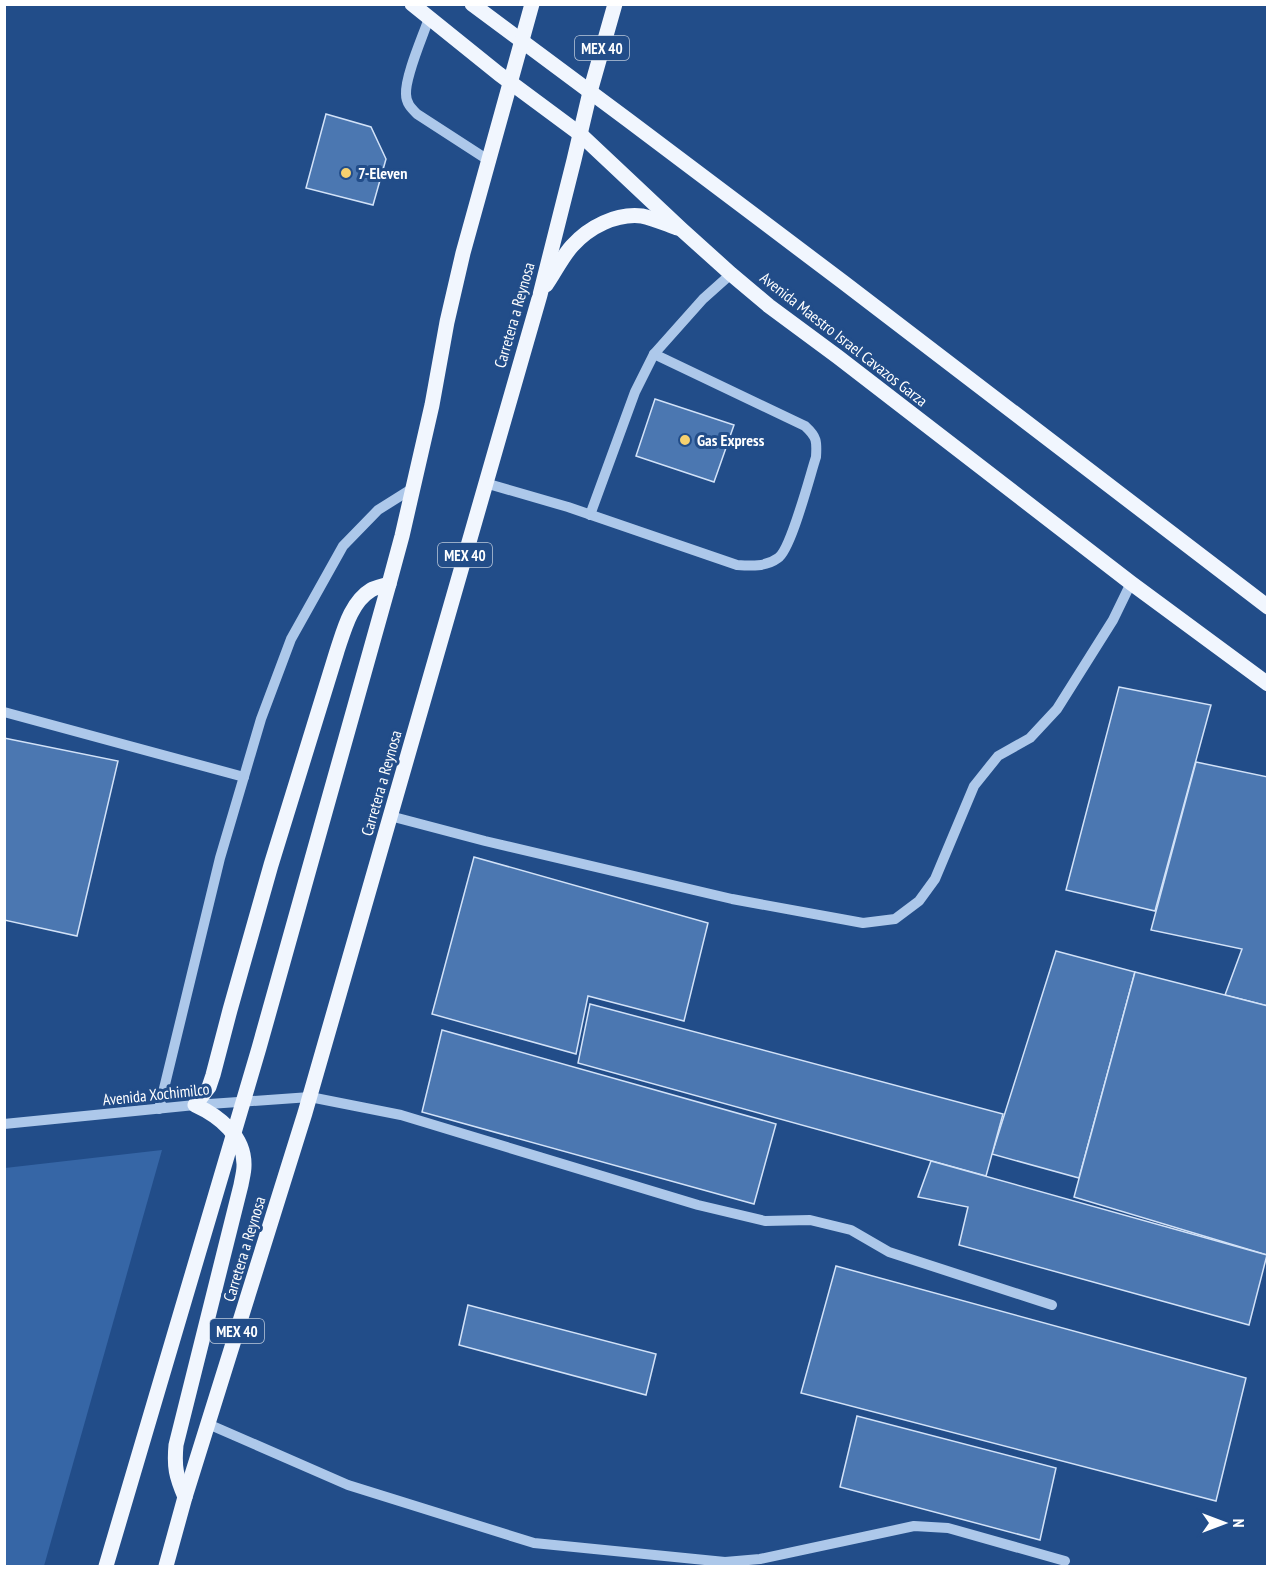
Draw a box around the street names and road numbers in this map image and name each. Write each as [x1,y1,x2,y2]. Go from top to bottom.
road number: MEX 40 [575,36,629,60]
street label: Carretera a Reynosa [489,260,539,370]
street label: Avenida Maestro Israel Cavazos Garza [756,267,932,411]
road number: MEX 40 [438,543,492,567]
street label: Carretera a Reynosa [356,728,406,838]
street label: Avenida Xochimilco [102,1078,210,1110]
street label: Carretera a Reynosa [219,1194,269,1304]
road number: MEX 40 [210,1319,264,1343]

